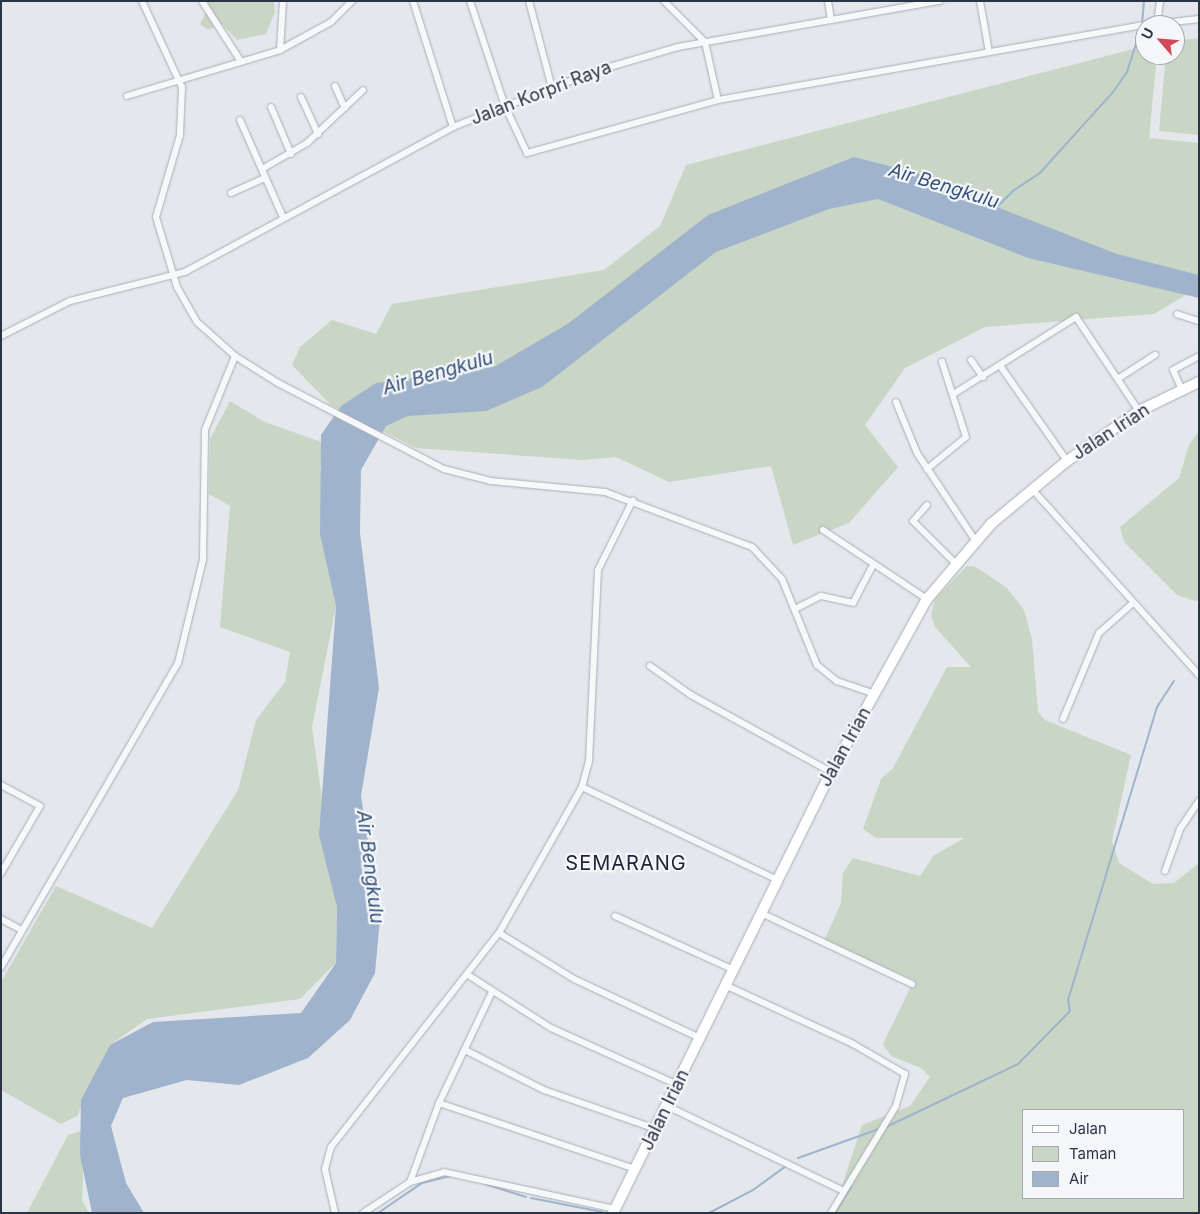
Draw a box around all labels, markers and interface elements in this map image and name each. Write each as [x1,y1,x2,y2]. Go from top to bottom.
north arrow [1135,15,1185,65]
text: U [1137,25,1157,42]
street label: Jalan Korpri Raya [468,56,614,130]
water label: Air Bengkulu [886,158,1002,214]
water label: Air Bengkulu [380,346,496,400]
street label: Jalan Irian [1068,399,1154,465]
street label: Jalan Irian [814,703,876,791]
water label: Air Bengkulu [352,809,388,925]
district label: SEMARANG [564,851,688,875]
street label: Jalan Irian [636,1066,694,1154]
legend [1022,1109,1185,1199]
text: Jalan [1069,1119,1107,1138]
text: Taman [1069,1144,1116,1163]
text: Air [1069,1169,1089,1188]

